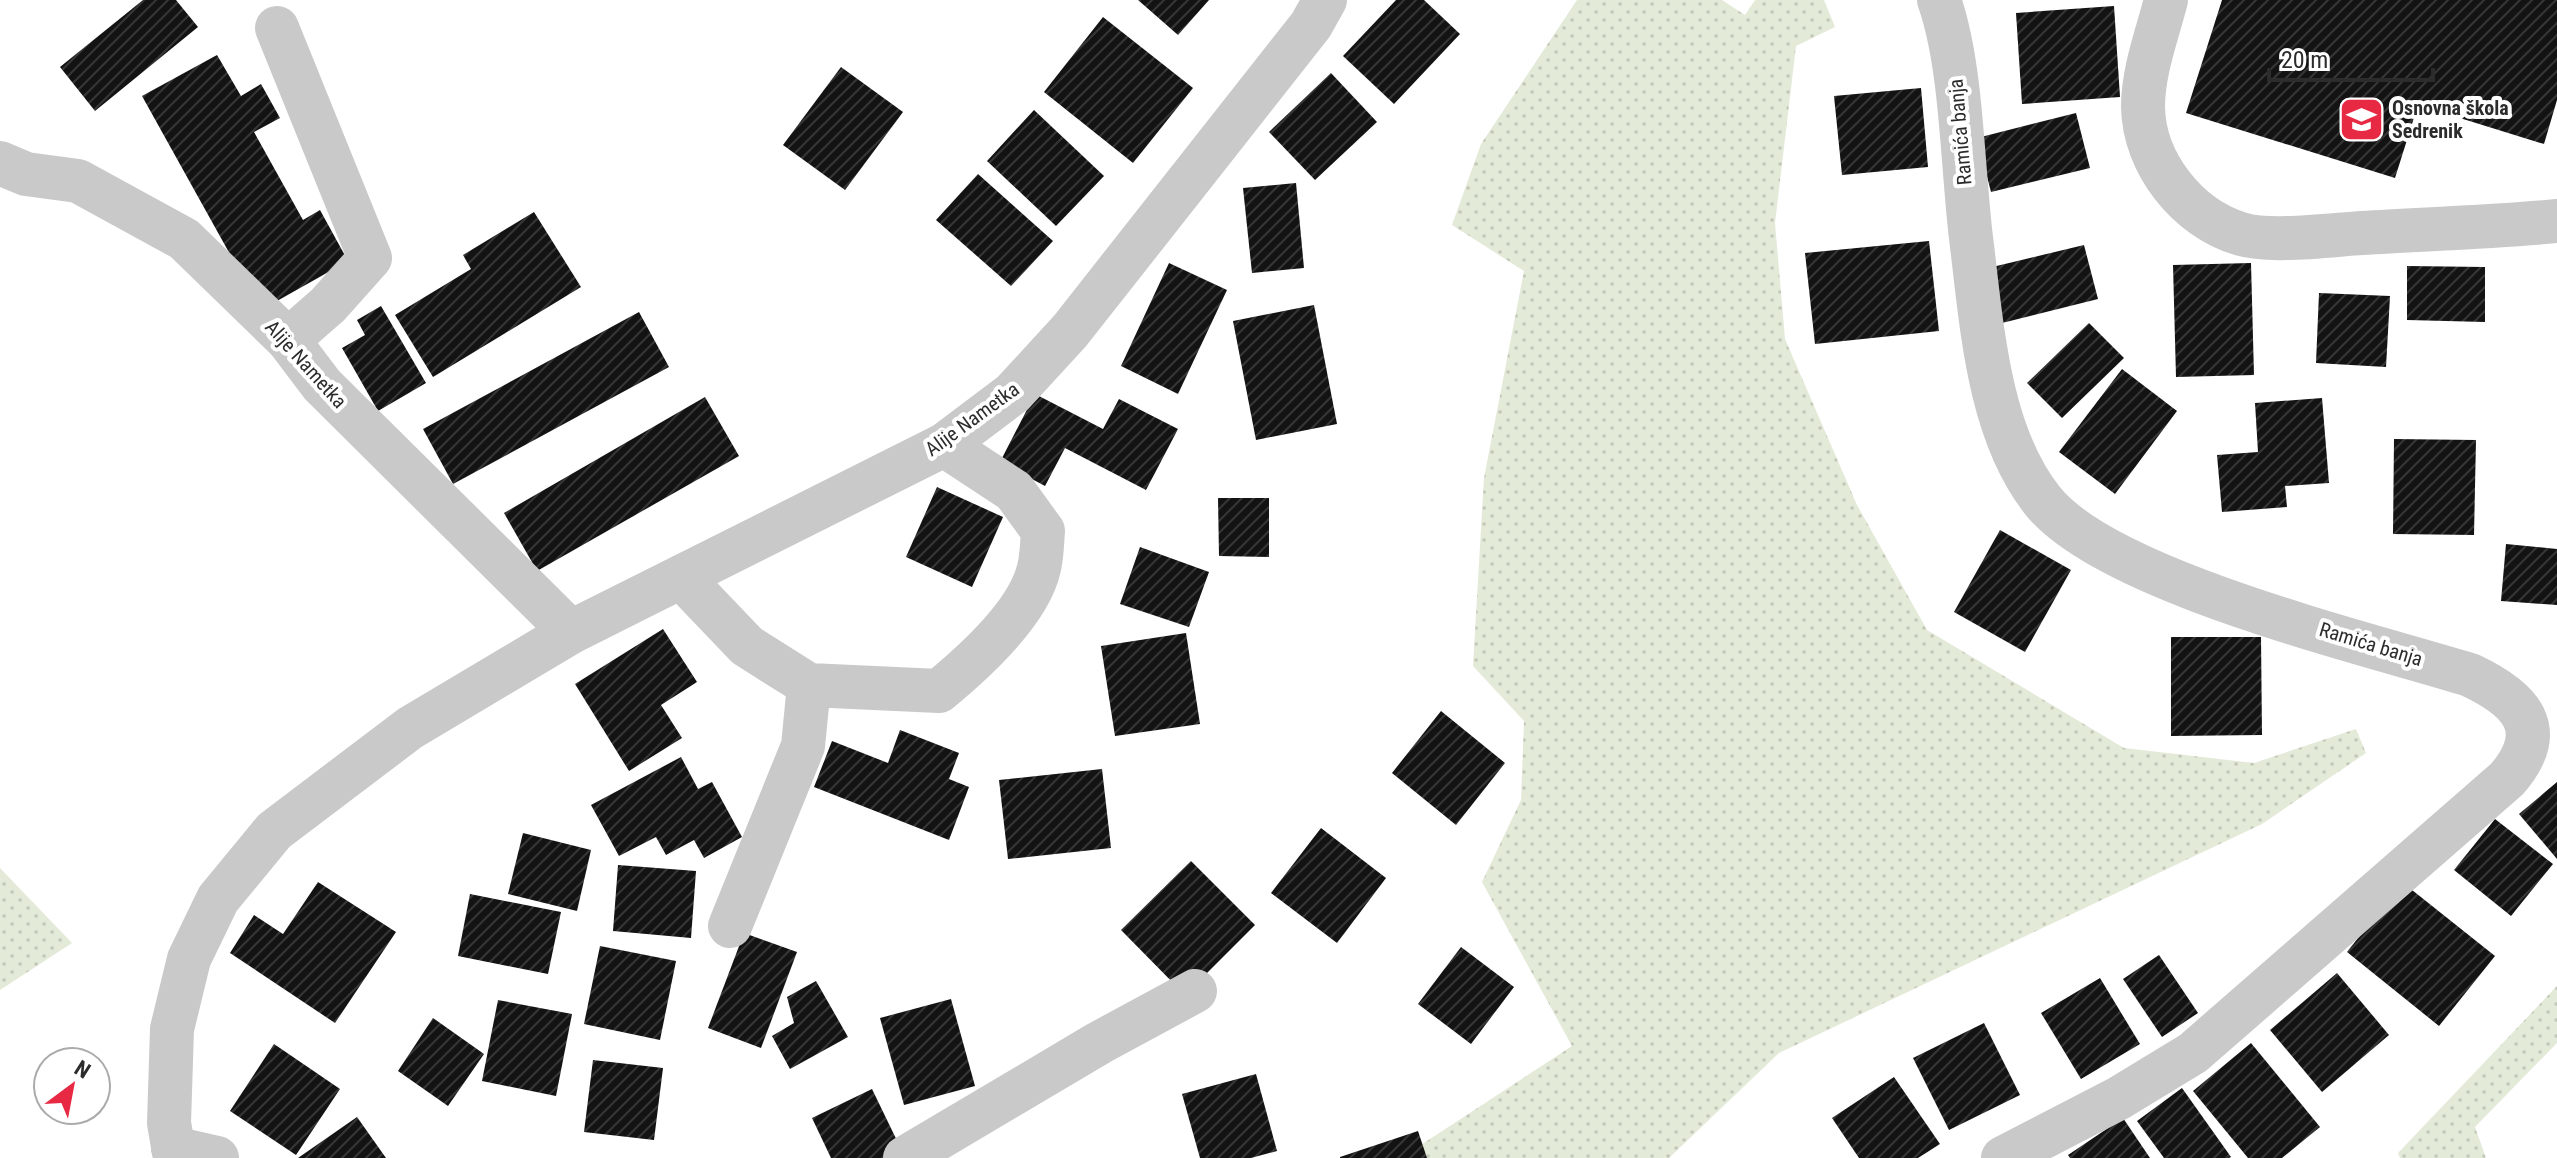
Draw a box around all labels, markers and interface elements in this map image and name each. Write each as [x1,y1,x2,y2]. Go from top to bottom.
scale bar [2269,32,2433,82]
text: 20 m [2281,46,2328,74]
street label: Ramića banja [1943,78,1977,186]
school or university icon: Osnovna škola Sedrenik [2337,96,2385,144]
place label: Osnovna škola Sedrenik [2392,96,2509,143]
street label: Alije Nametka [260,315,352,413]
street label: Alije Nametka [920,377,1024,461]
street label: Ramića banja [2317,617,2425,671]
north arrow [32,1046,112,1126]
text: N [70,1055,95,1084]

